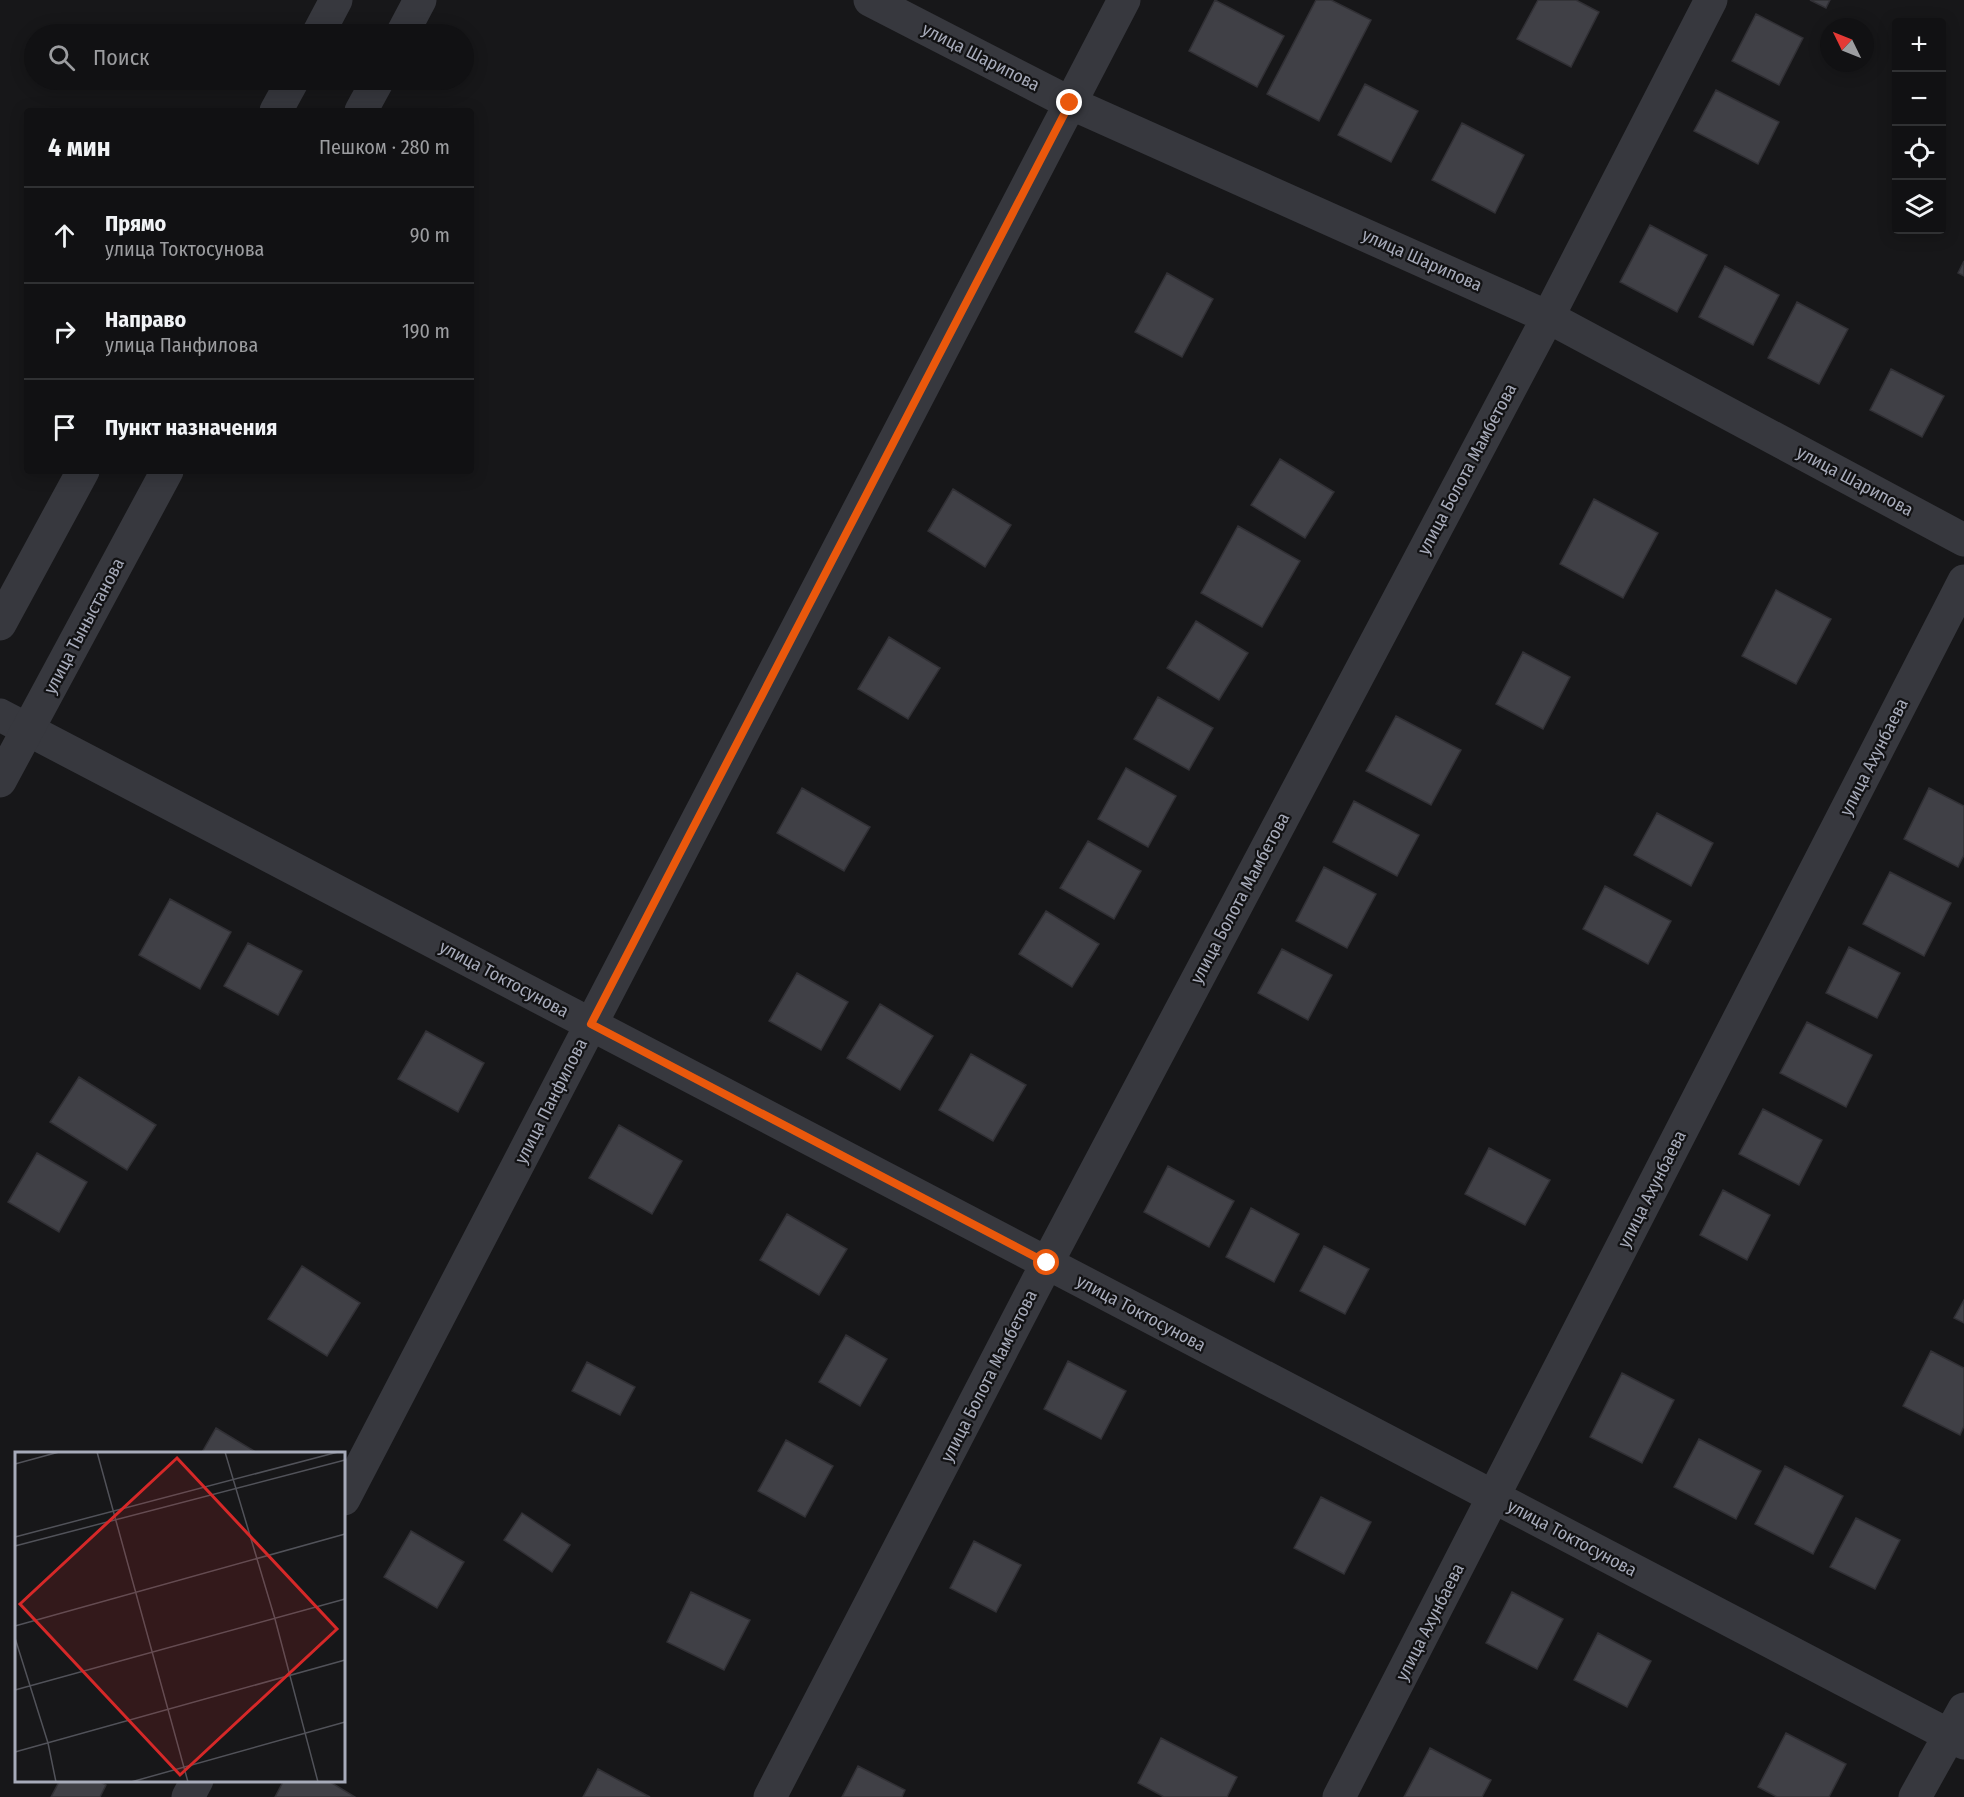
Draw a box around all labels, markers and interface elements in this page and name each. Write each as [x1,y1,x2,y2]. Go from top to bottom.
street label: улица Шарипова [919,18,1044,96]
north arrow [1820,18,1874,72]
map controls [1892,18,1946,234]
button: + [1892,18,1946,72]
search box [24,24,474,90]
icon: search [45,41,78,74]
text: Поиск [93,44,149,71]
button: − [1892,72,1946,126]
route end [1056,89,1082,115]
button: locate [1892,126,1946,180]
text: 4 мин [48,132,110,163]
text: Пешком · 280 m [319,135,450,159]
button: layers [1892,180,1946,234]
text: Прямо [105,210,166,237]
icon: ahead [48,219,81,252]
text: 90 m [410,223,450,247]
street label: улица Шарипова [1359,224,1486,296]
text: улица Токтосунова [105,237,264,261]
text: Направо [105,306,186,333]
icon: right [48,315,81,348]
text: 190 m [402,319,450,343]
text: улица Панфилова [105,333,258,357]
street label: улица Болота Мамбетова [1413,380,1522,558]
icon: arrive [48,411,81,444]
text: Пункт назначения [105,414,277,441]
street label: улица Шарипова [1793,441,1917,521]
street label: улица Тыныстанова [39,554,129,698]
street label: улица Ахунбаева [1835,694,1913,819]
street label: улица Болота Мамбетова [1186,809,1295,987]
street label: улица Токтосунова [436,936,573,1022]
street label: улица Панфилова [510,1034,592,1167]
street label: улица Ахунбаева [1613,1126,1691,1251]
route start [1033,1249,1059,1275]
street label: улица Токтосунова [1073,1270,1210,1356]
street label: улица Болота Мамбетова [936,1286,1042,1466]
inset map [15,1452,345,1782]
street label: улица Токтосунова [1504,1495,1641,1581]
street label: улица Ахунбаева [1391,1559,1469,1684]

